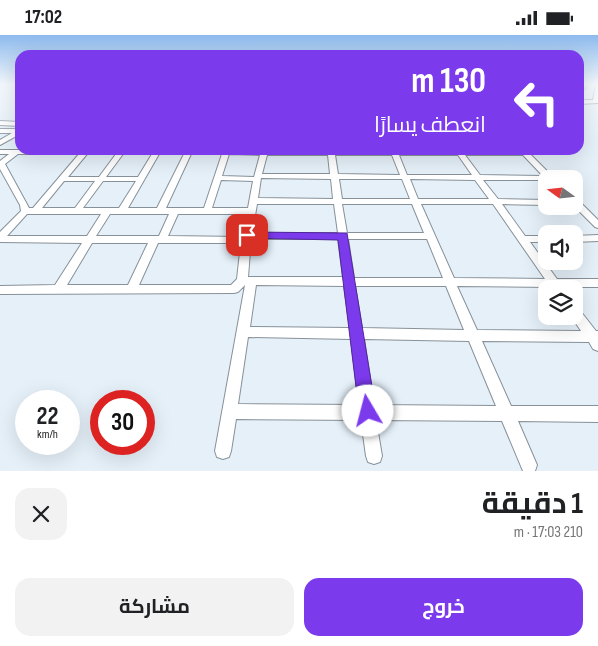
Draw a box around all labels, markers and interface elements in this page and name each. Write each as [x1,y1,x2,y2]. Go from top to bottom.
text: 17:02 [25,6,62,29]
text: 130 m [411,60,486,103]
icon: left [504,70,569,135]
text: انعطف يسارًا [374,112,486,139]
north arrow [538,170,582,215]
map controls [538,170,583,325]
pin [226,214,268,256]
icon: arrive [233,221,261,249]
button: sound [538,225,583,270]
button: layers [538,280,583,325]
position arrow [341,384,393,436]
speed limit sign: 30 [90,390,155,455]
text: 22 [37,401,58,432]
text: km/h [37,427,58,442]
text: 1 دقيقة [482,486,583,522]
button: close [15,488,67,540]
text: 210 m · 17:03 [514,523,583,542]
button: مشاركة [15,578,294,636]
button: خروج [304,578,583,636]

